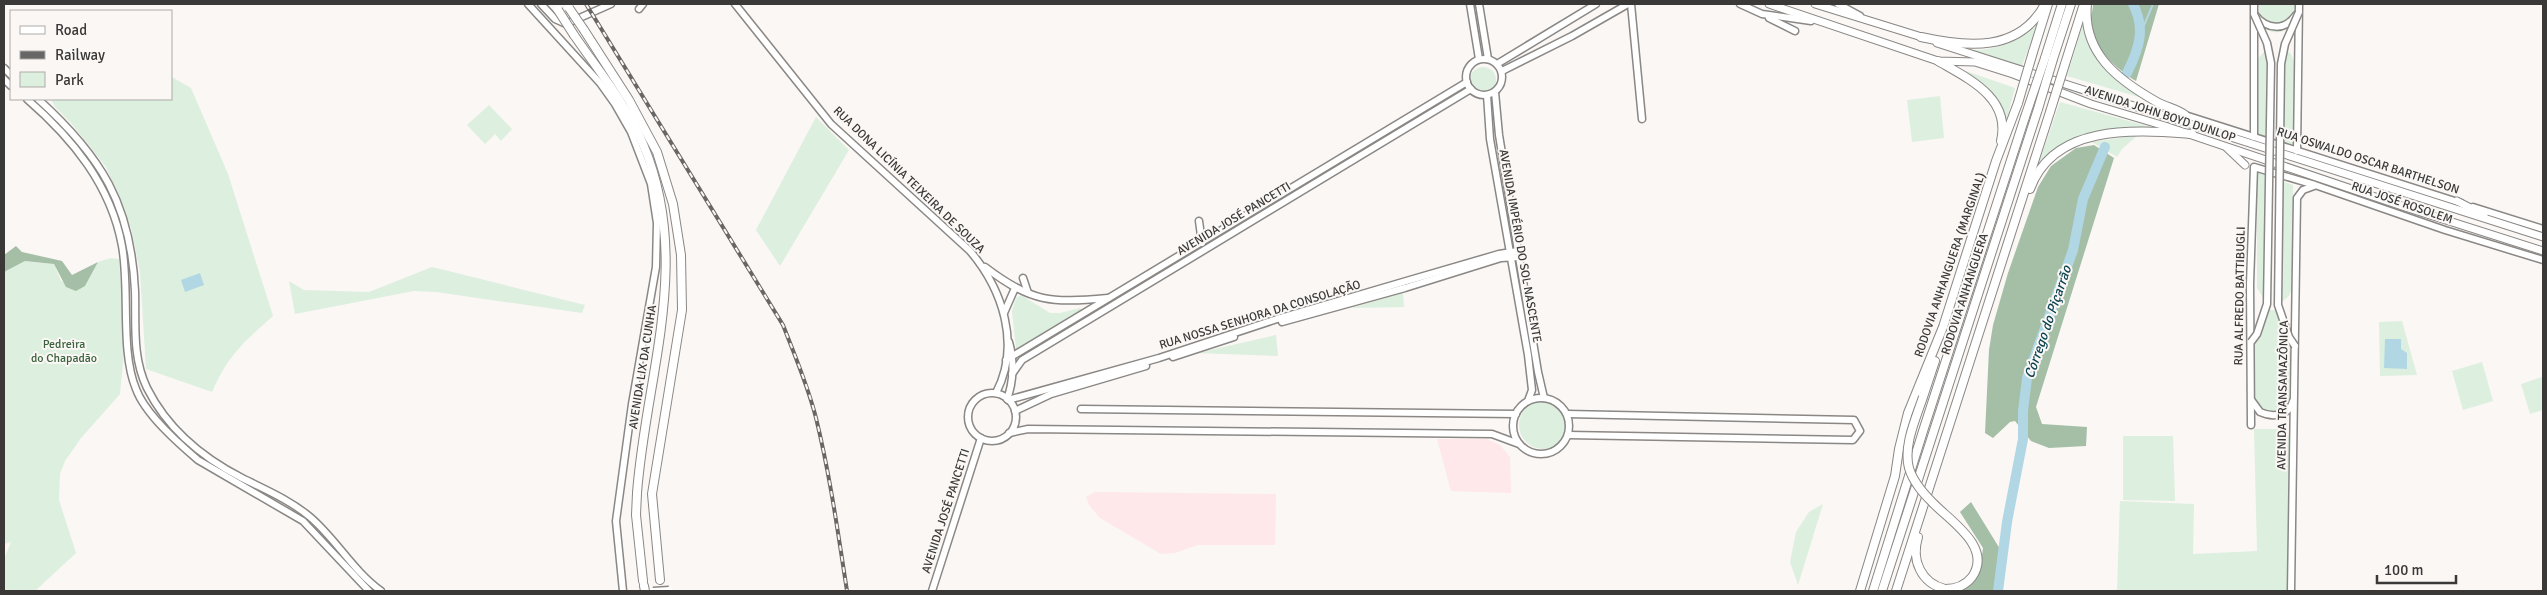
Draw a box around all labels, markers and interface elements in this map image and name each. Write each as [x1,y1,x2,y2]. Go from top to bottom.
legend [10,10,172,100]
text: Road [55,21,87,39]
text: Railway [55,46,105,64]
text: Park [55,71,84,89]
street label: AVENIDA JOHN BOYD DUNLOP [2083,83,2237,146]
street label: RUA DONA LICÍNIA TEIXEIRA DE SOUZA [830,103,988,257]
street label: RUA OSWALDO OSCAR BARTHELSON [2275,124,2461,198]
street label: AVENIDA IMPÉRIO DO SOL NASCENTE [1496,148,1544,344]
street label: RODOVIA ANHANGUERA (MARGINAL) [1912,171,1988,359]
street label: AVENIDA JOSÉ PANCETTI [1174,179,1294,259]
street label: RUA JOSÉ ROSOLEM [2349,179,2455,227]
street label: RUA ALFREDO BATTIBUGLI [2231,226,2249,366]
street label: RODOVIA ANHANGUERA [1939,231,1991,357]
water label: Córrego do Piçarrão [2021,263,2076,381]
street label: RUA NOSSA SENHORA DA CONSOLAÇÃO [1157,277,1363,353]
street label: AVENIDA LIX DA CUNHA [626,303,660,430]
street label: AVENIDA TRANSAMAZÔNICA [2274,319,2292,470]
park label: Pedreira do Chapadão [31,337,97,366]
street label: AVENIDA JOSÉ PANCETTI [919,447,973,575]
scale bar [2377,552,2456,584]
text: 100 m [2384,561,2424,579]

